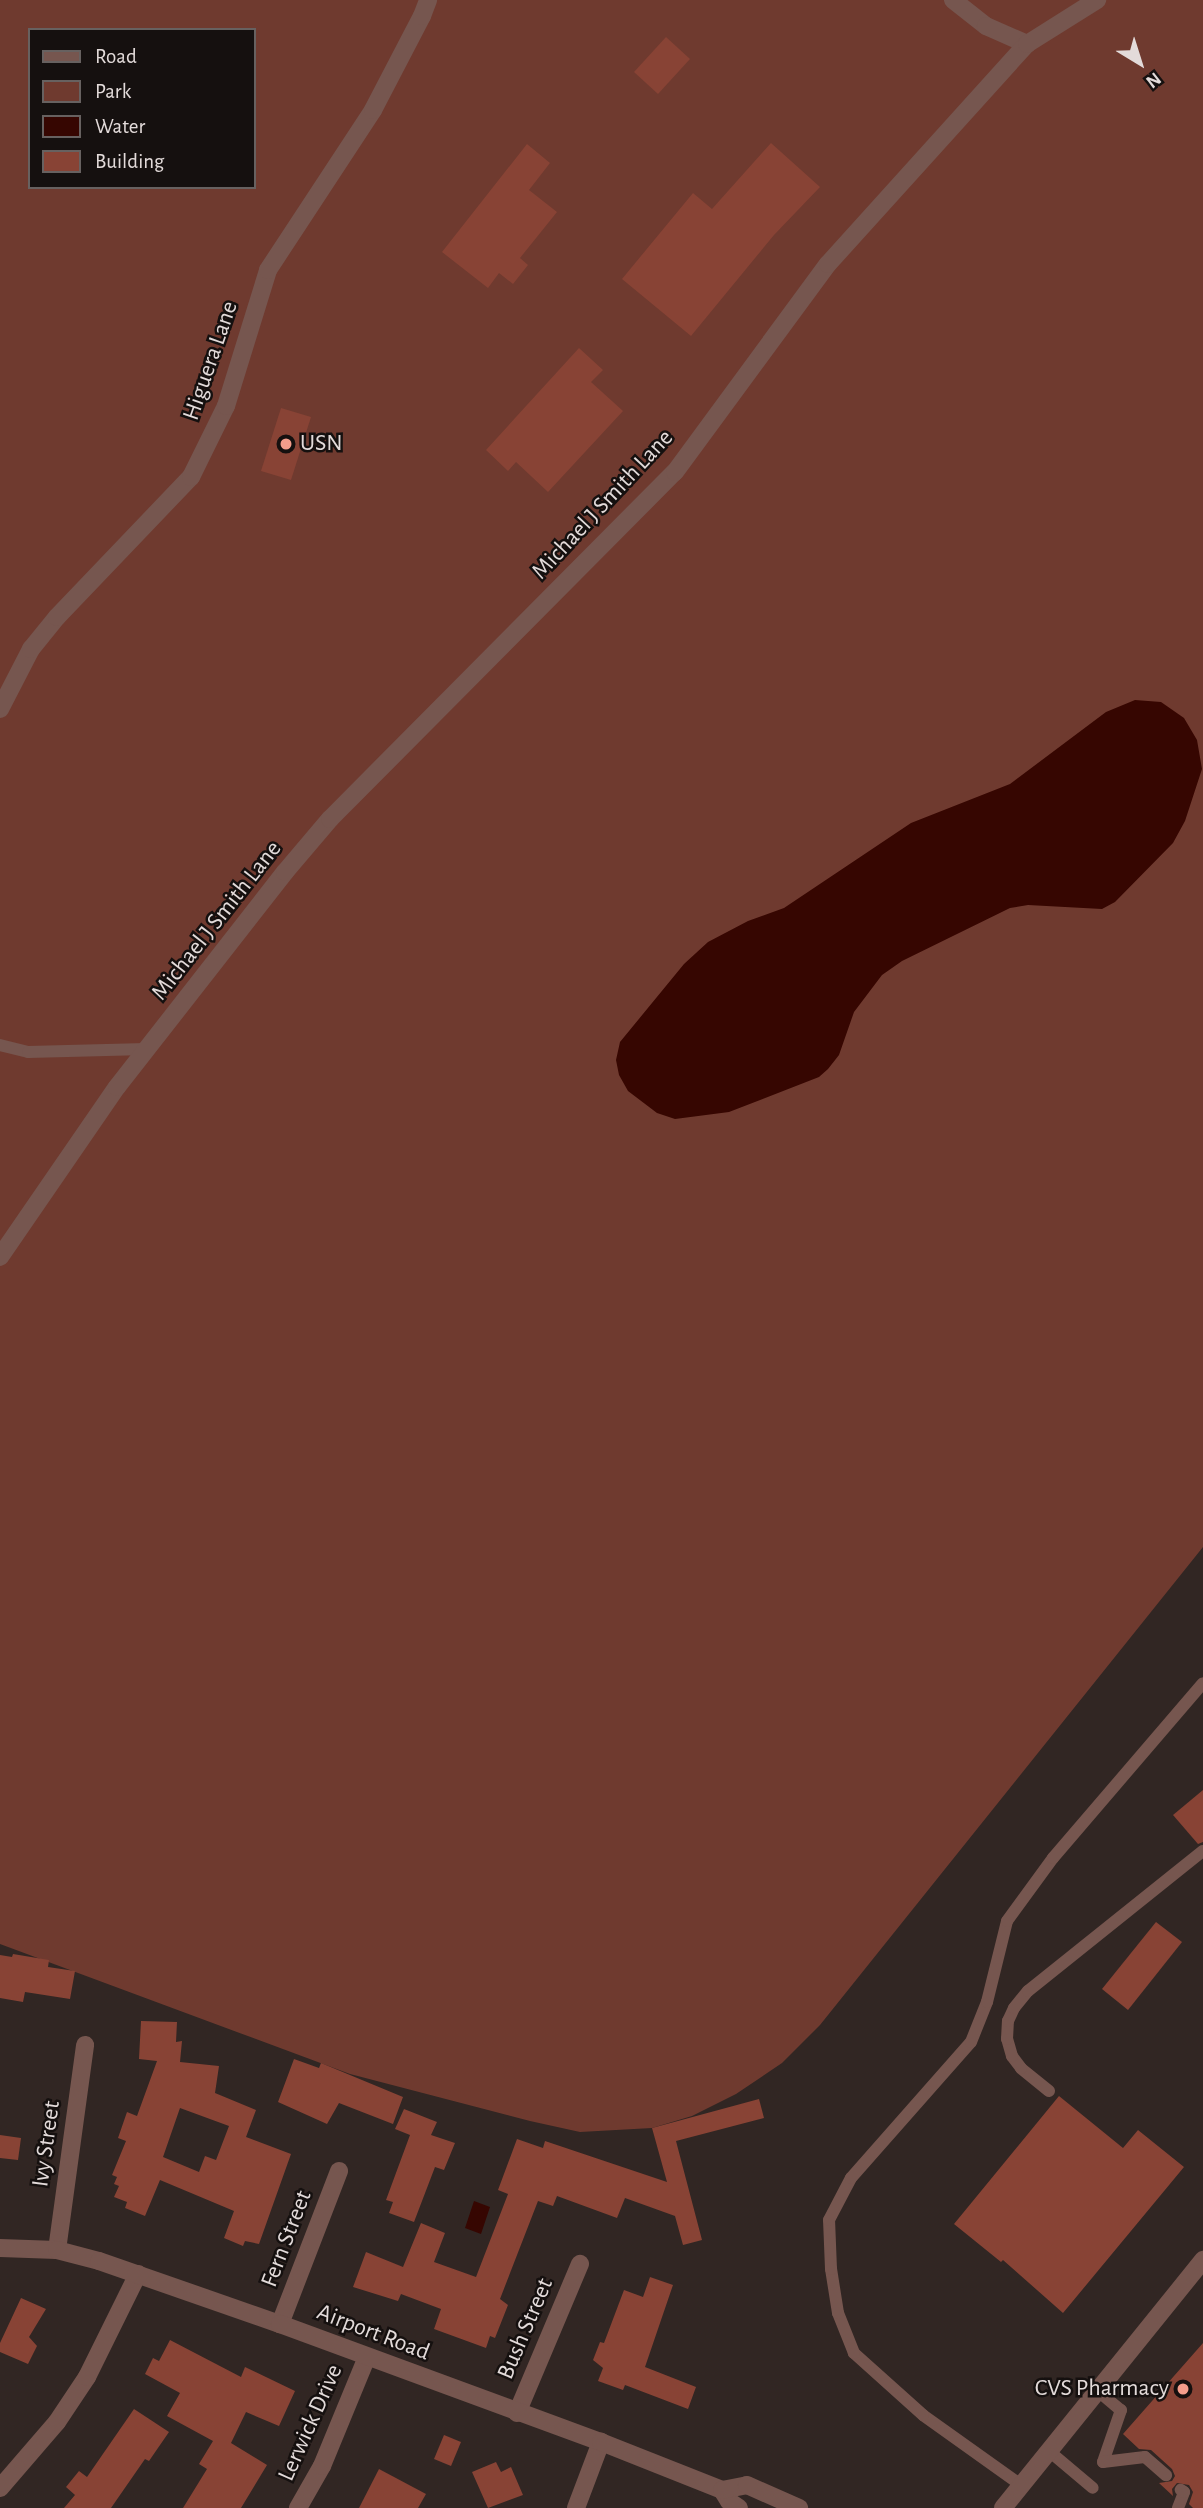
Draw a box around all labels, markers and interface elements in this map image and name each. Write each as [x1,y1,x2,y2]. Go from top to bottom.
legend [28,28,256,189]
north arrow [1105,28,1175,98]
text: Road [95,46,137,67]
text: N [1142,68,1164,91]
text: Park [95,81,131,102]
text: Water [95,116,145,137]
text: Building [95,151,164,172]
street label: Higuera Lane [177,298,245,424]
street label: Michael J Smith Lane [526,424,680,586]
place label: USN [300,430,343,458]
marker: USN [278,436,294,452]
street label: Michael J Smith Lane [146,836,288,1006]
street label: Ivy Street [27,2099,67,2189]
street label: Fern Street [255,2187,319,2291]
street label: Bush Street [492,2274,560,2384]
street label: Airport Road [313,2298,433,2368]
street label: Lerwick Drive [272,2360,350,2486]
place label: CVS Pharmacy [1035,2375,1169,2403]
marker: CVS Pharmacy [1175,2381,1191,2397]

